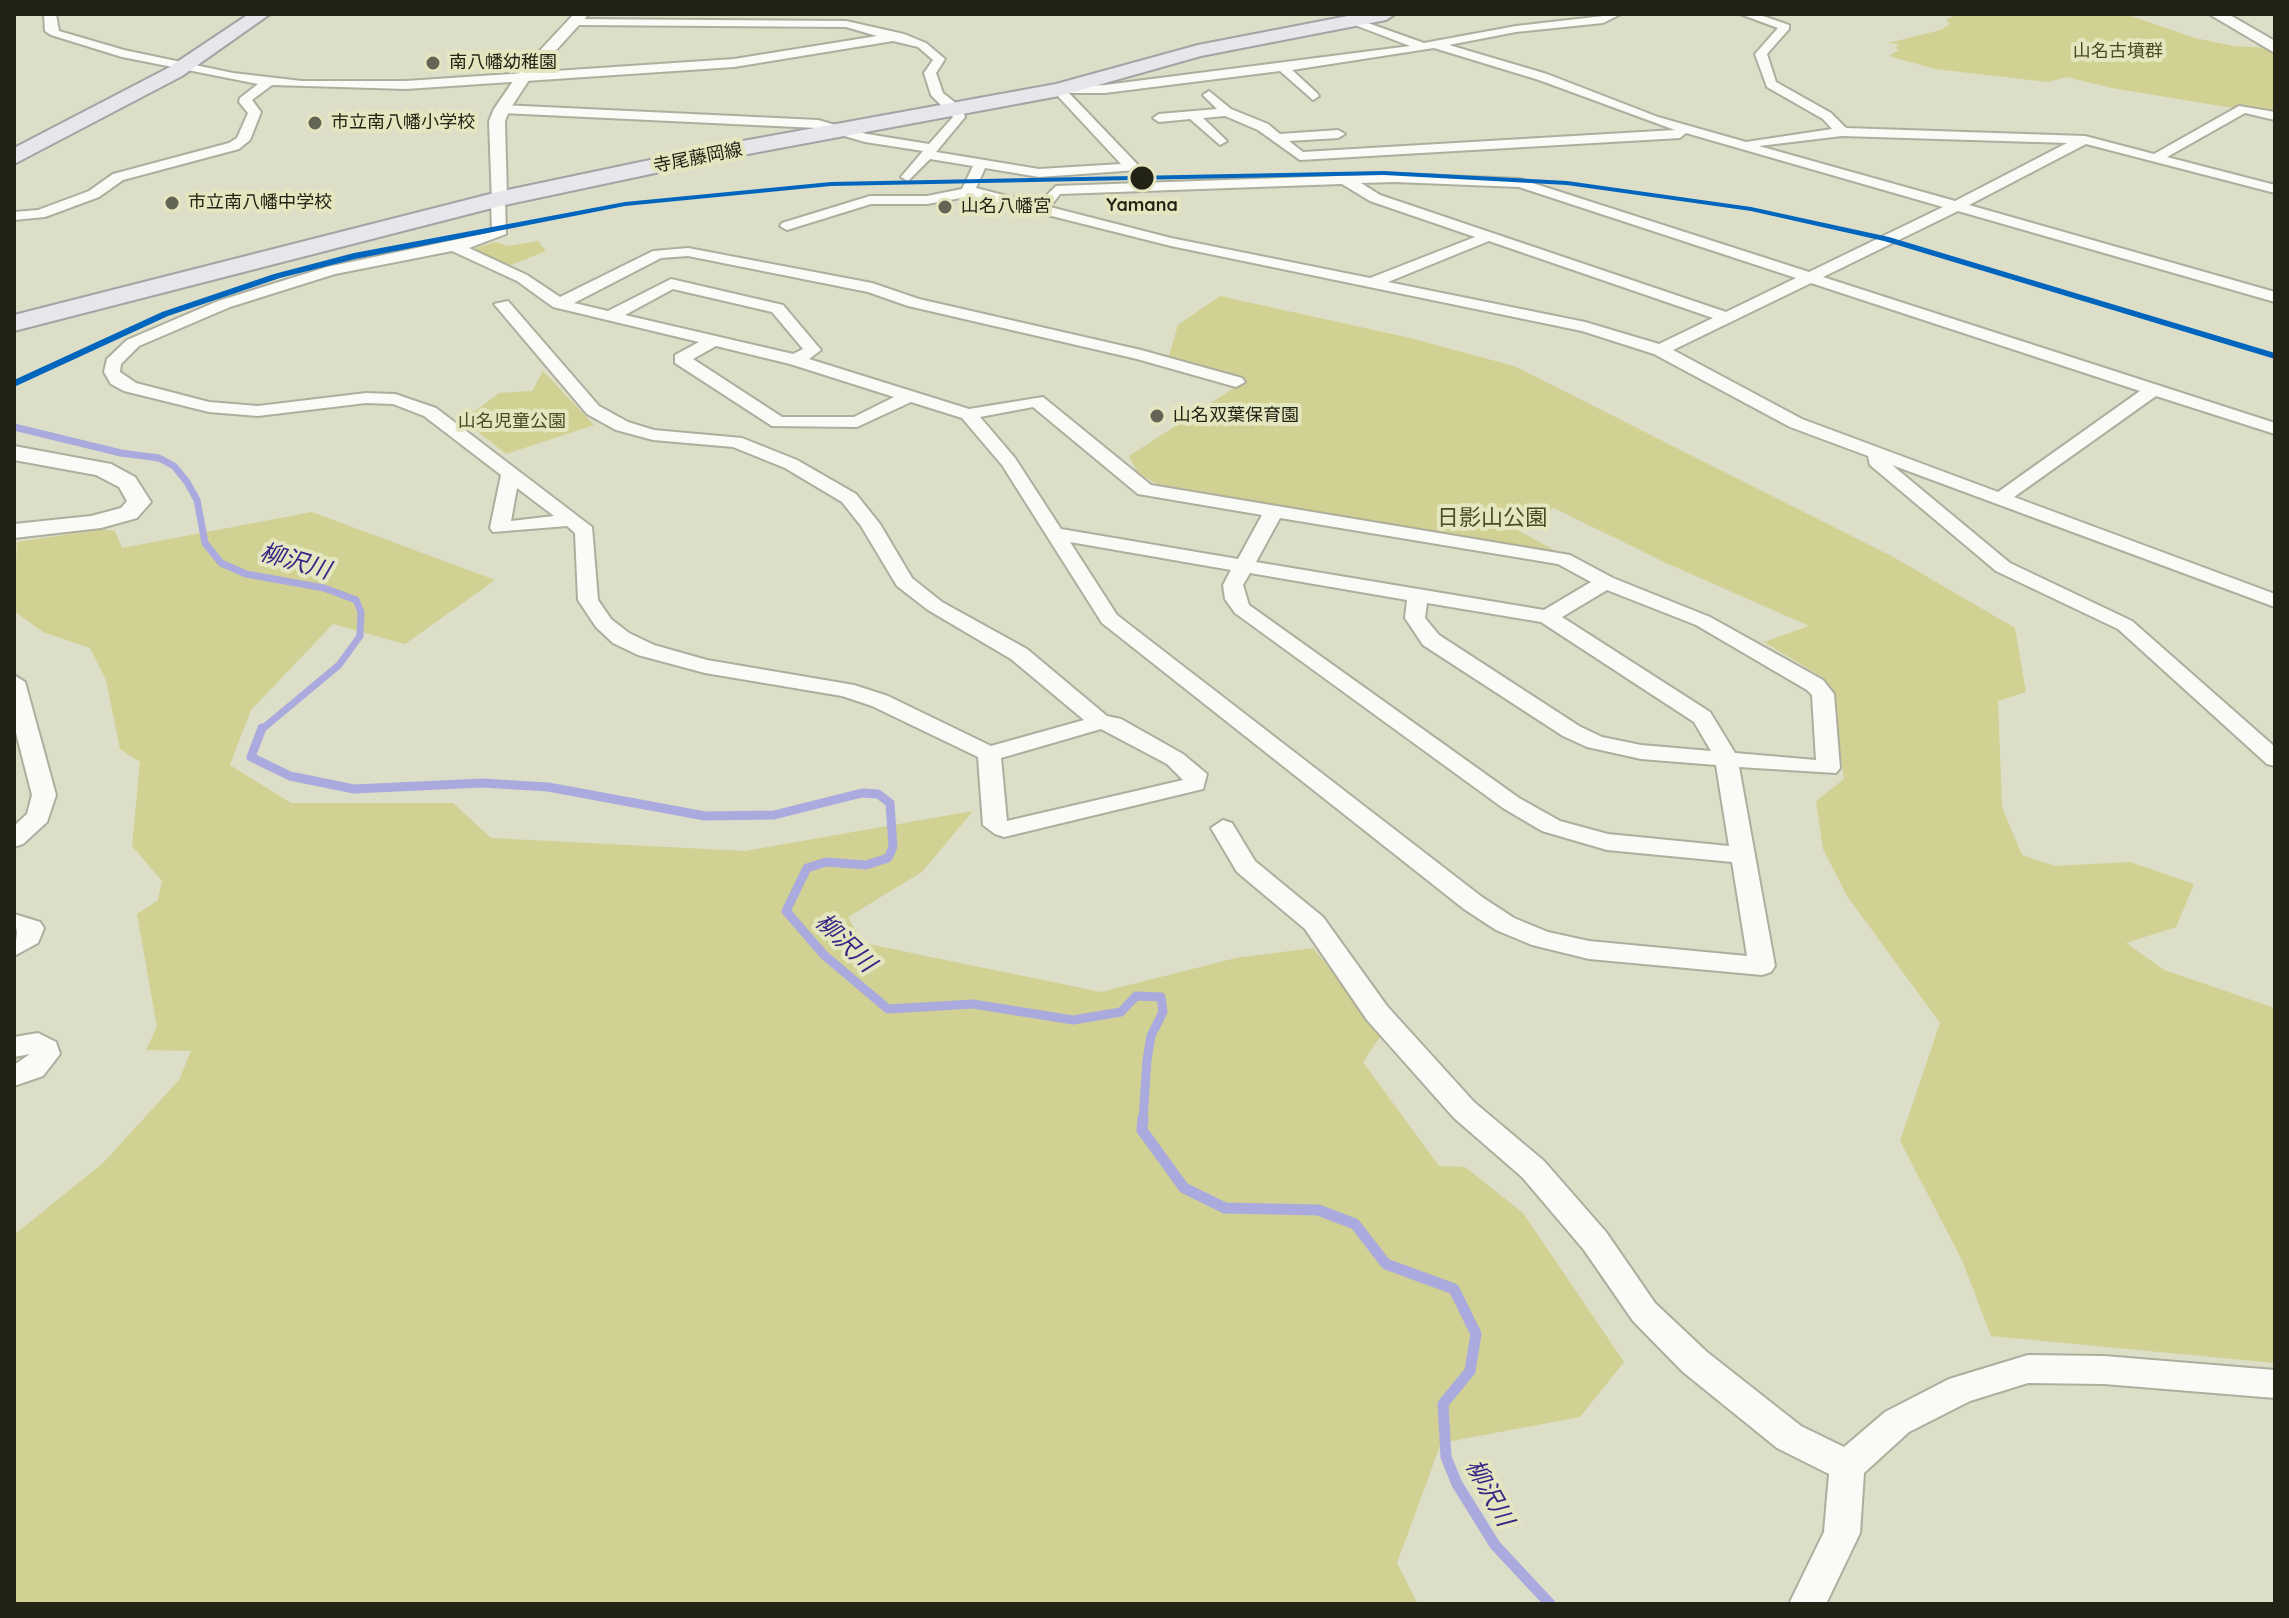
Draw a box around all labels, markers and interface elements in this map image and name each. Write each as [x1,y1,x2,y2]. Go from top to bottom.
park label: 山名古墳群 [2073,41,2163,63]
place label: 南八幡幼稚園 [449,52,557,74]
marker: 南八幡幼稚園 [424,54,442,72]
place label: 市立南八幡小学校 [331,112,475,134]
marker: 市立南八幡小学校 [306,114,324,132]
street label: 寺尾藤岡線 [652,139,744,177]
marker: Yamana [1128,164,1156,192]
place label: 市立南八幡中学校 [188,192,332,214]
marker: 市立南八幡中学校 [163,194,181,212]
place label: Yamana [1106,195,1178,217]
place label: 山名八幡宮 [961,196,1051,218]
marker: 山名八幡宮 [936,198,954,216]
place label: 山名双葉保育園 [1173,405,1299,427]
marker: 山名双葉保育園 [1148,407,1166,425]
park label: 山名児童公園 [458,411,566,433]
park label: 日影山公園 [1437,505,1547,531]
water label: 柳沢川 [256,538,334,586]
water label: 柳沢川 [809,908,881,978]
water label: 柳沢川 [1459,1455,1519,1531]

